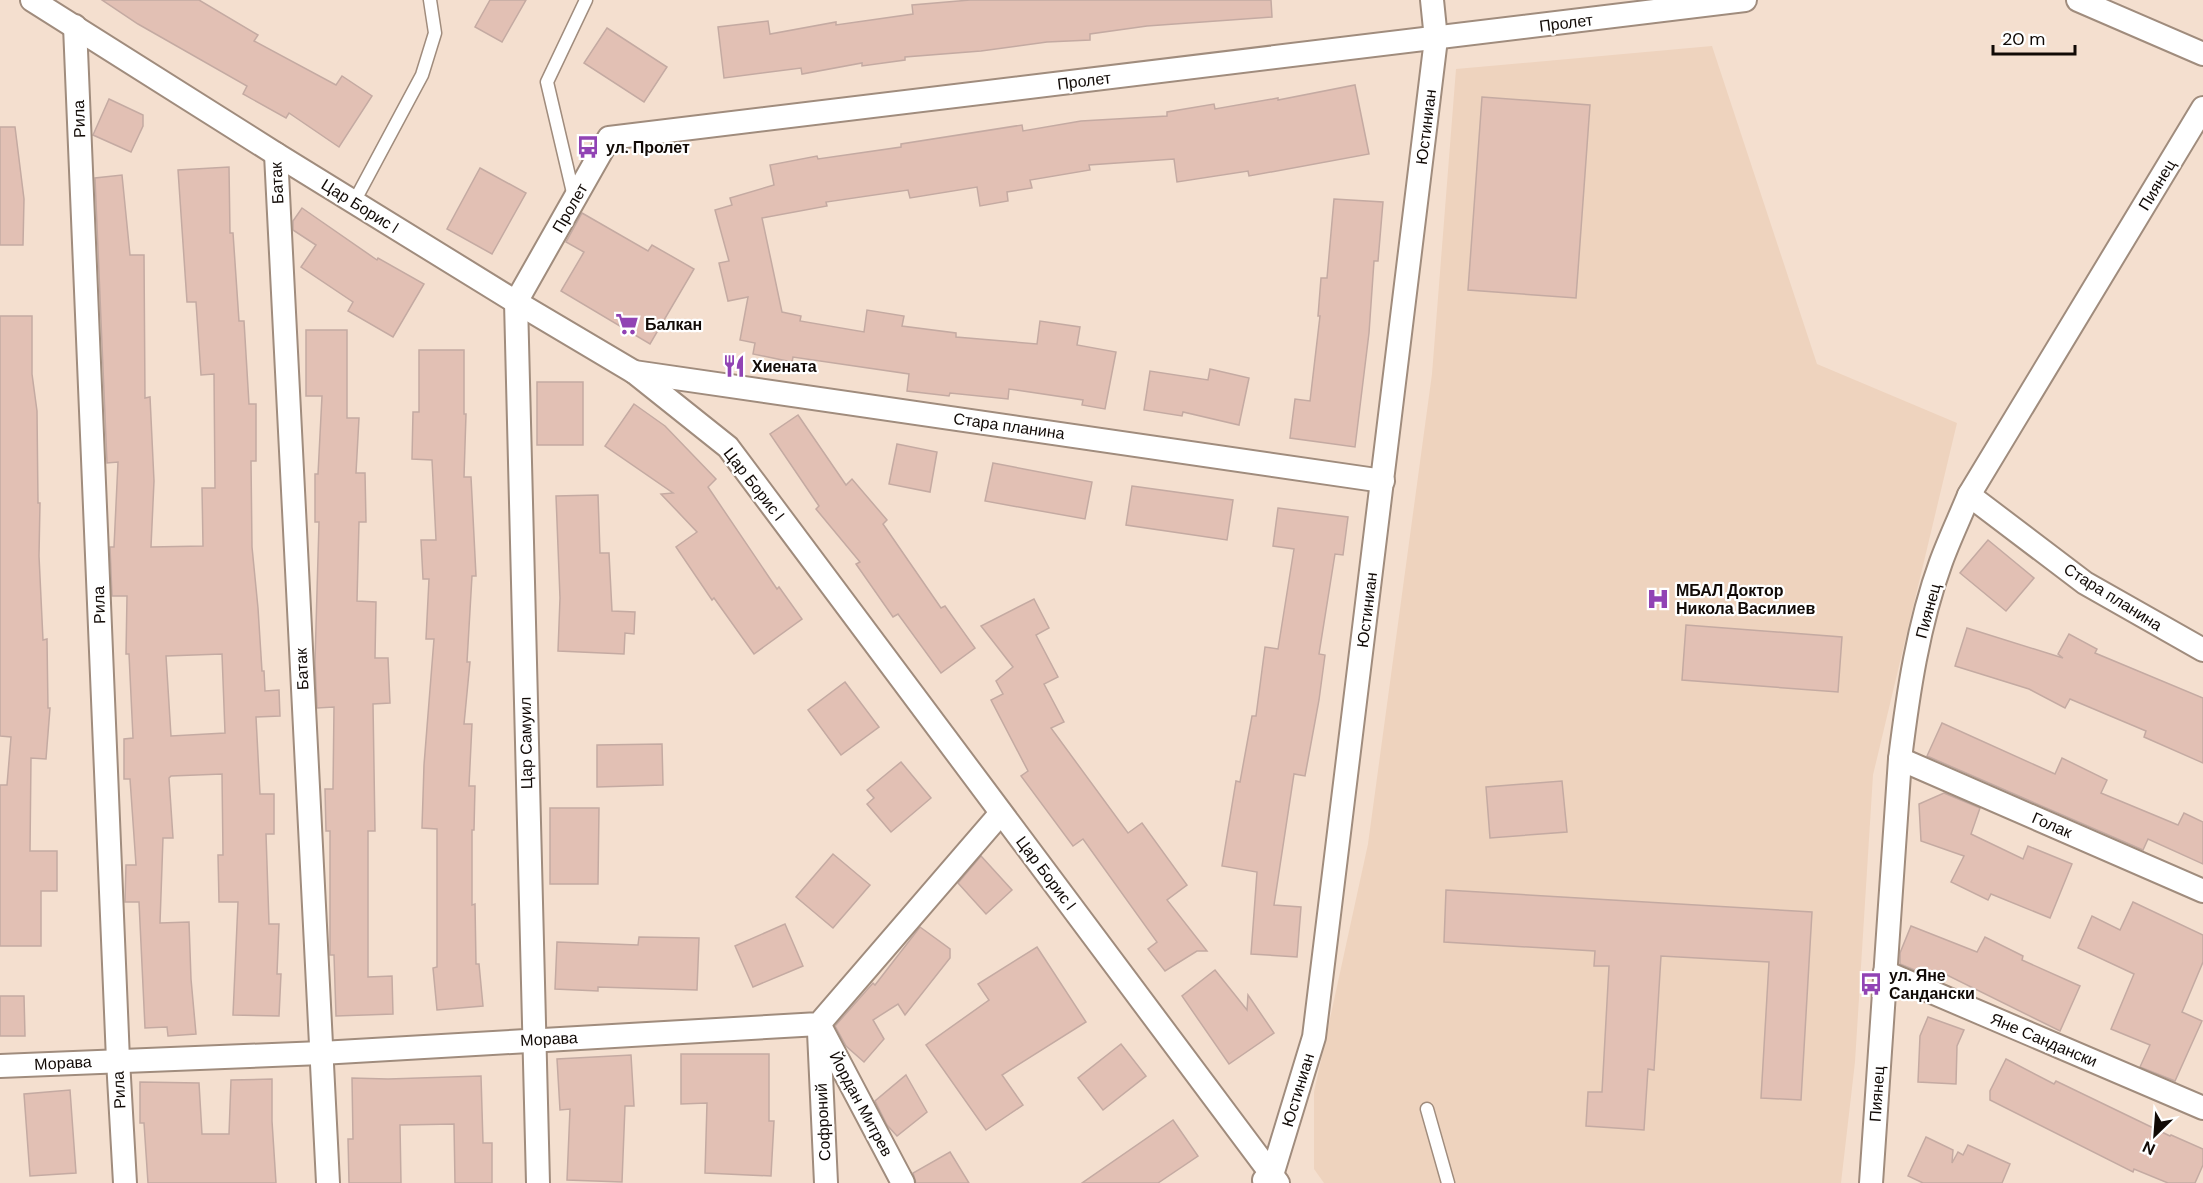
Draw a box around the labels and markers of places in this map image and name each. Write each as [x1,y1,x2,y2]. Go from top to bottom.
bus stop icon: ул. Пролет [575,134,601,160]
place label: ул. Пролет [606,137,690,158]
supermarket icon: Балкан [614,311,640,337]
place label: Балкан [645,314,702,335]
restaurant icon: Хиената [721,353,747,379]
place label: Хиената [752,356,817,377]
place label: МБАЛ Доктор Никола Василиев [1676,580,1815,619]
hospital icon: МБАЛ Доктор Никола Василиев [1645,586,1671,612]
place label: ул. Яне Сандански [1889,965,1975,1004]
bus stop icon: ул. Яне Сандански [1858,971,1884,997]

